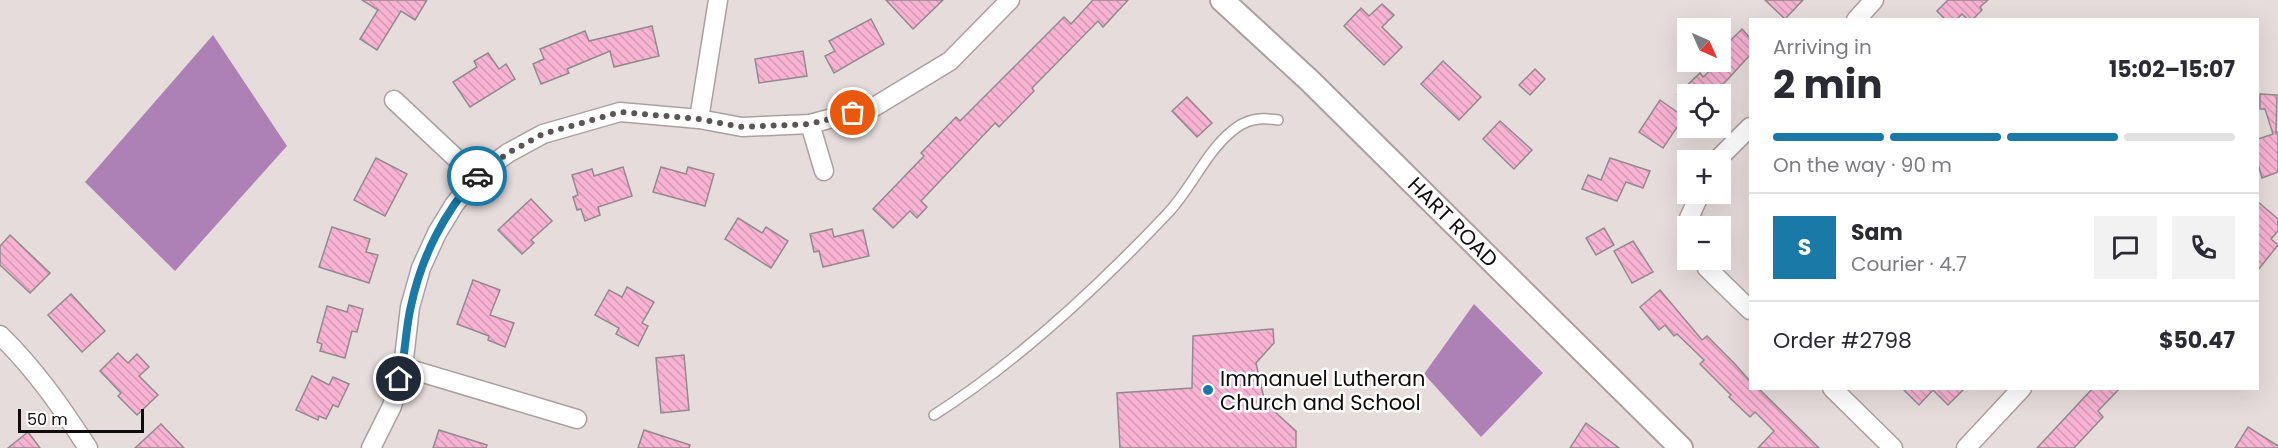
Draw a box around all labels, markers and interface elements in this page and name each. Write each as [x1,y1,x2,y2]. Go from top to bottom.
north arrow [1677,18,1731,72]
map controls [1677,18,1731,270]
text: Arriving in [1773,33,1872,61]
text: 15:02–15:07 [2109,54,2235,85]
text: 2 min [1773,57,1883,112]
button: locate [1677,84,1731,138]
pin [827,87,878,138]
icon: bag [836,96,869,129]
courier [447,146,507,206]
button: + [1677,150,1731,204]
text: On the way · 90 m [1773,151,1952,179]
icon: car [461,160,494,193]
street label: HART ROAD [1401,170,1505,274]
button: − [1677,216,1731,270]
button: chat [2094,216,2157,279]
button: phone [2172,216,2235,279]
text: Sam [1851,217,1903,248]
text: S [1798,232,1811,263]
text: Courier · 4.7 [1851,250,1967,278]
text: Order #2798 [1773,325,1912,356]
text: $50.47 [2159,325,2235,356]
pin [373,353,424,404]
icon: home [382,362,415,395]
place label: Immanuel Lutheran Church and School [1220,364,1425,417]
marker: Immanuel Lutheran Church and School [1201,383,1215,397]
scale bar [18,406,144,434]
text: 50 m [27,408,68,431]

